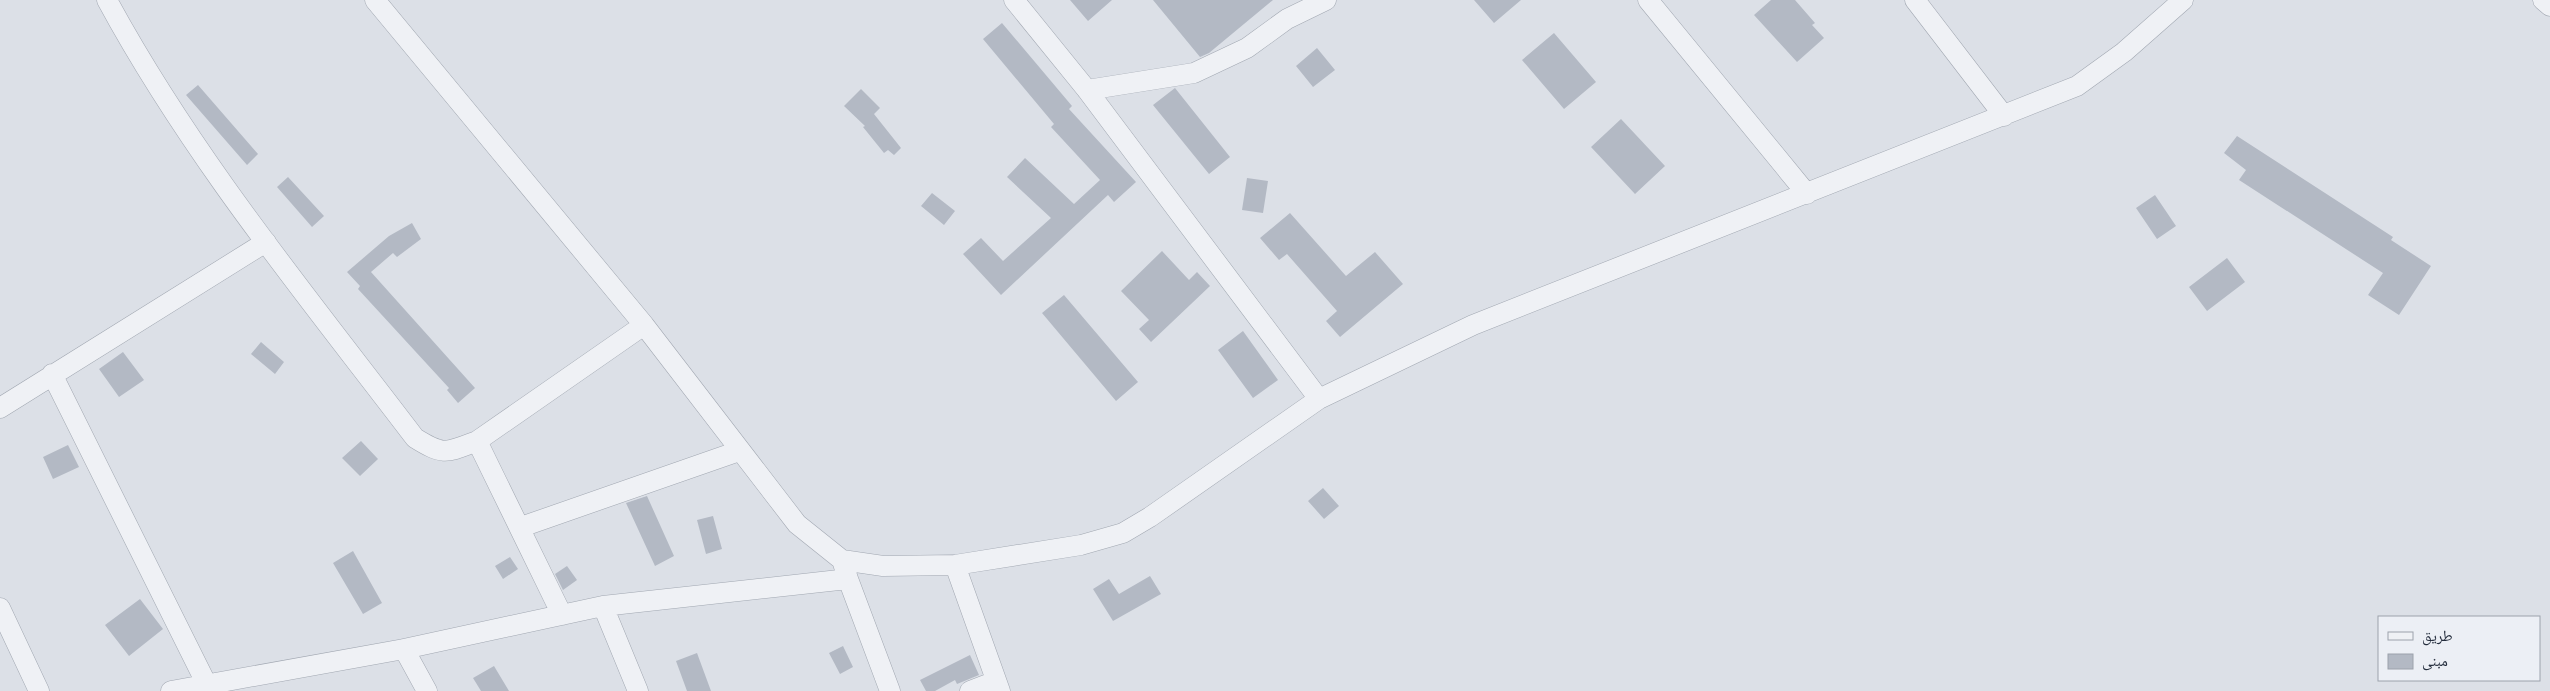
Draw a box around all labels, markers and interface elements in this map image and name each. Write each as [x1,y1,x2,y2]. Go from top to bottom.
legend [2378,616,2540,681]
text: طريق [2422,627,2453,646]
text: مبنى [2422,652,2448,671]

